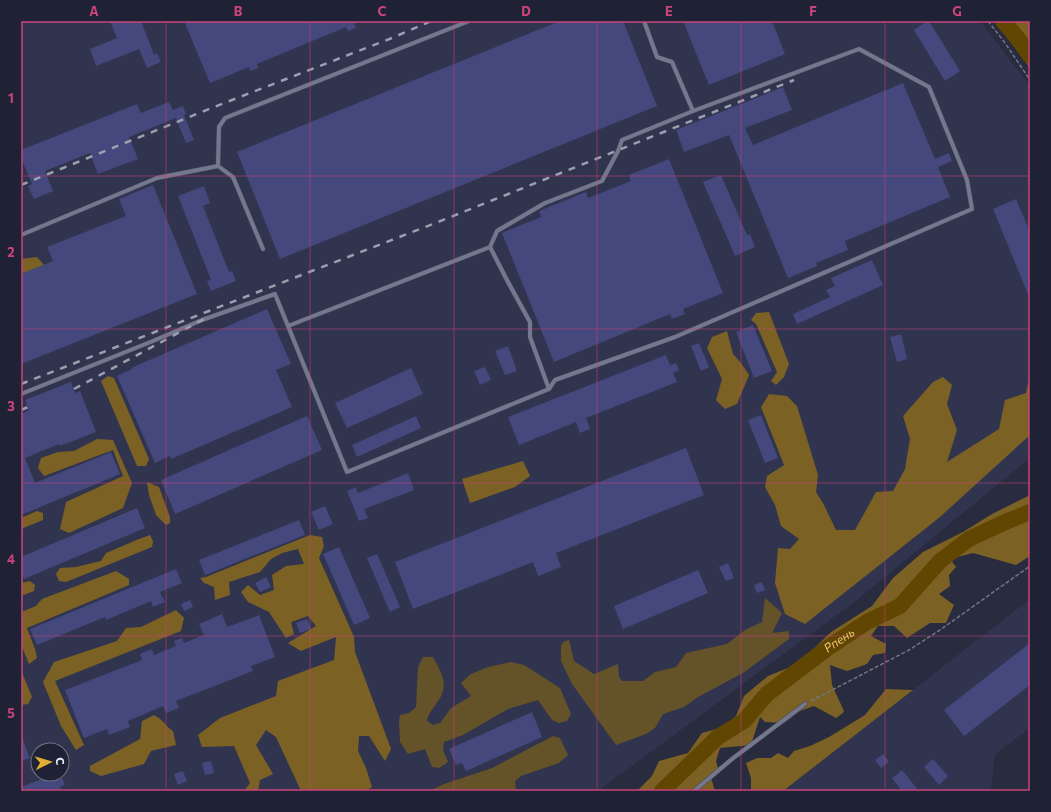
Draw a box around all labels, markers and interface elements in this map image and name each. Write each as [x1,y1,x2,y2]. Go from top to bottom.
text: A [89,3,99,19]
text: B [234,3,243,19]
text: C [378,3,387,19]
text: D [521,3,531,19]
text: E [665,3,673,19]
text: F [809,3,817,19]
text: G [952,3,962,19]
text: 1 [8,90,14,106]
text: 2 [7,244,15,260]
text: 3 [7,398,15,414]
text: 4 [7,551,15,567]
water label: Рпень [821,624,857,654]
text: 5 [7,705,15,721]
north arrow [30,742,70,782]
text: С [54,757,67,766]

